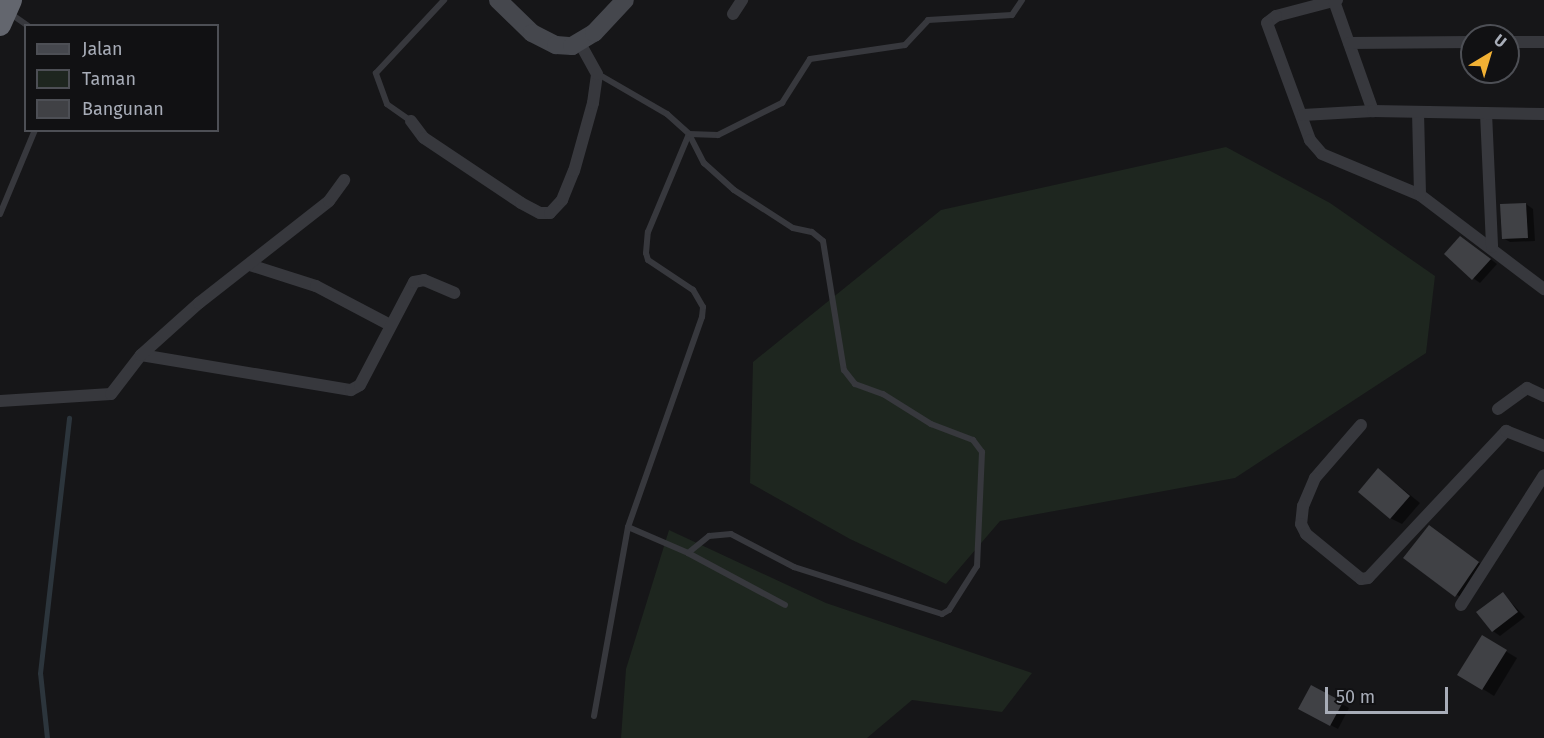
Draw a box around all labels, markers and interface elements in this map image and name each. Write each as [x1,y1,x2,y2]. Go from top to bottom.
legend [24,24,219,132]
north arrow [1460,24,1520,84]
text: U [1490,30,1510,52]
text: Jalan [82,38,123,60]
text: Taman [82,68,136,90]
text: Bangunan [82,98,164,120]
scale bar [1328,675,1451,713]
text: 50 m [1336,686,1375,708]

